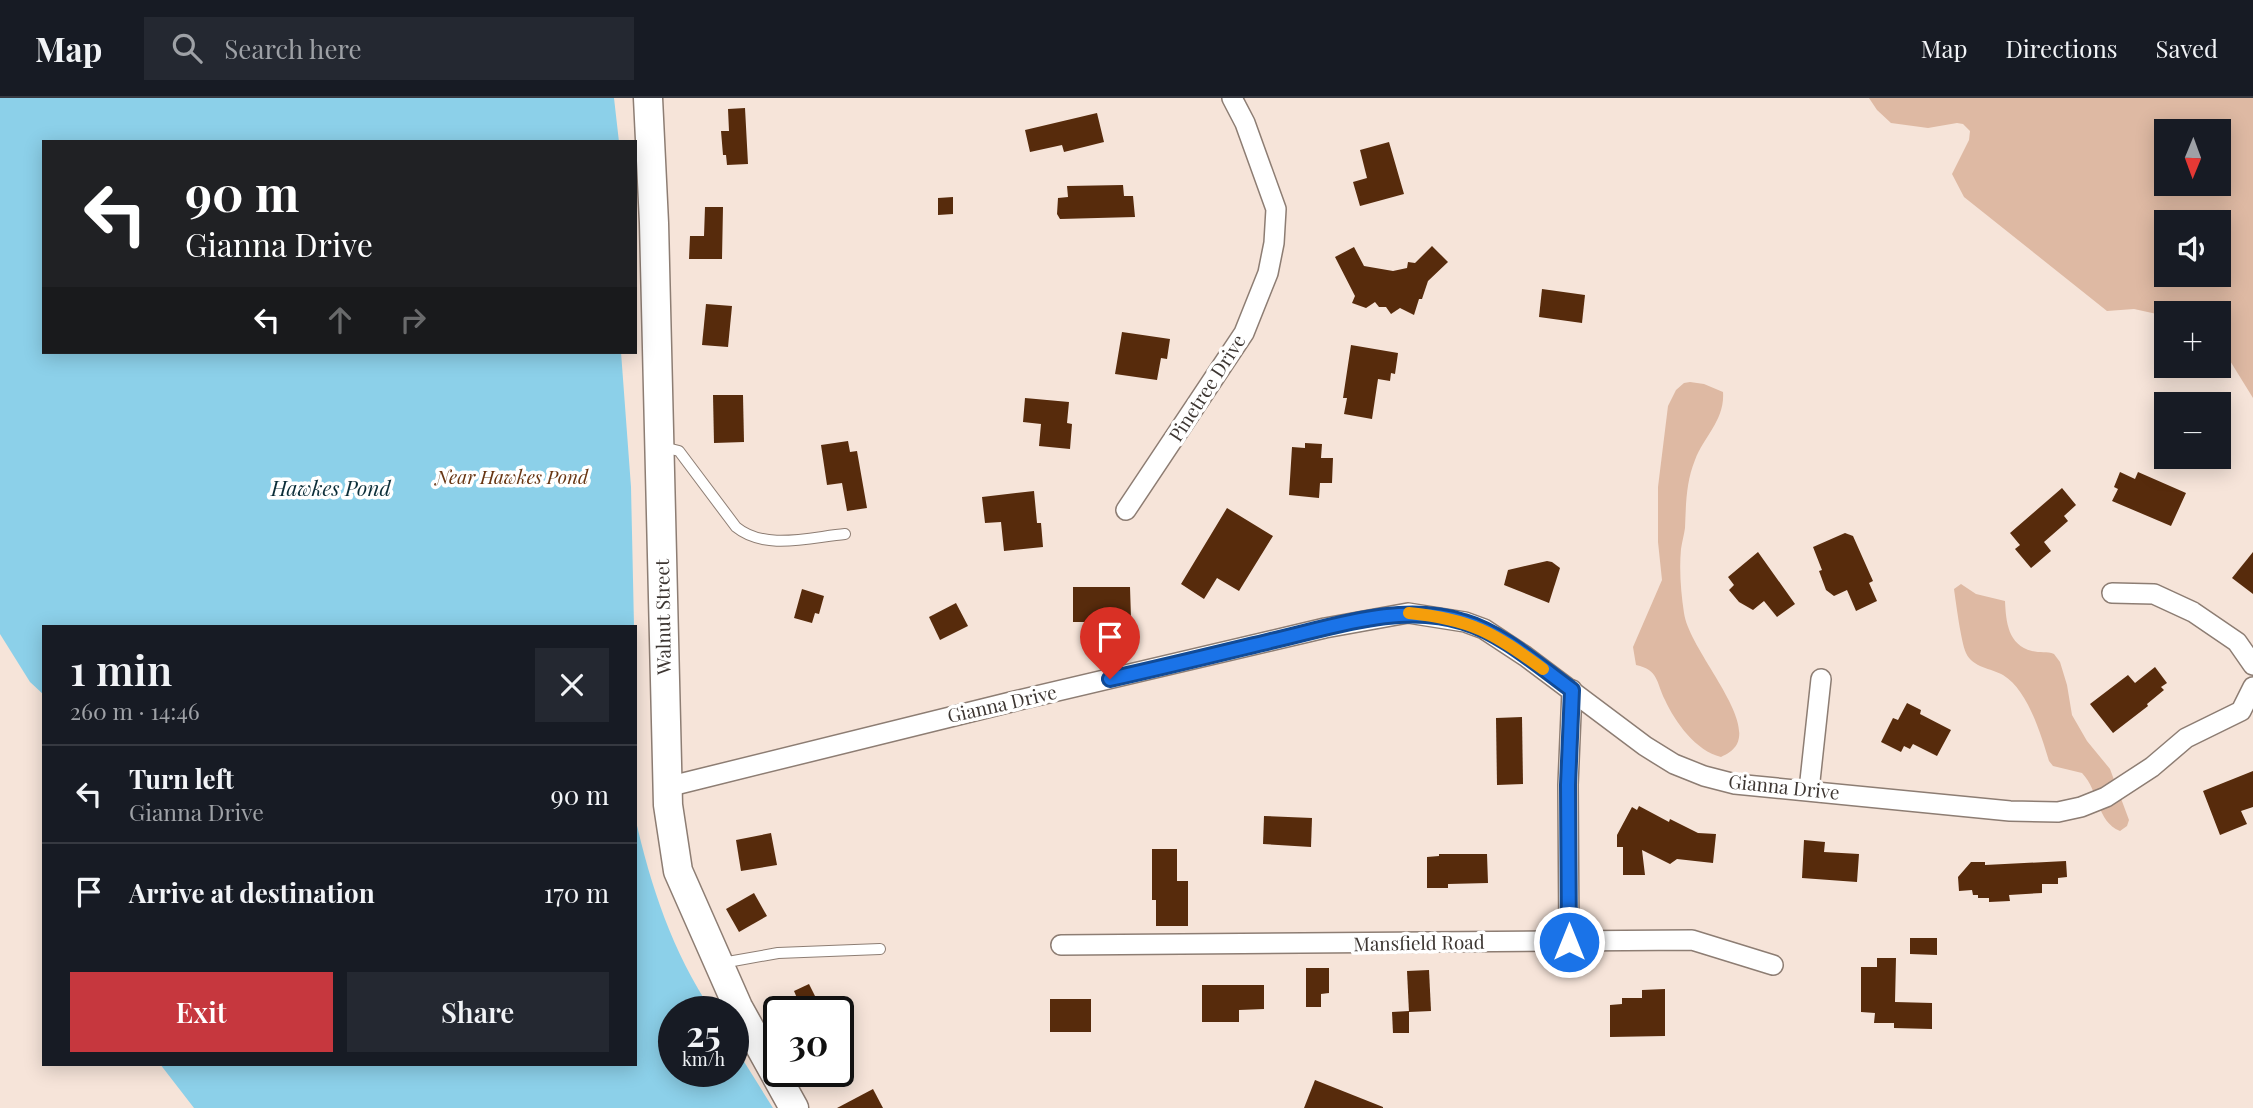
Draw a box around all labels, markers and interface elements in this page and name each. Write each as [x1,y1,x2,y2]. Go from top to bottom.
search box [144,17,634,80]
text: Map [35,26,102,70]
icon: search [168,29,206,67]
text: Search here [224,31,362,66]
text: Map [1921,32,1967,64]
text: Directions [2005,32,2118,64]
text: Saved [2156,32,2218,64]
north arrow [2154,119,2231,196]
map controls [2154,119,2231,469]
text: 90 m [185,159,299,224]
icon: left [70,168,161,259]
button: sound [2154,210,2231,287]
text: Gianna Drive [185,222,373,265]
icon: left [248,301,286,339]
icon: ahead [321,301,359,339]
icon: right [394,301,432,339]
button: + [2154,301,2231,378]
street label: Pinetree Drive [1162,329,1251,446]
button: − [2154,392,2231,469]
park label: Near Hawkes Pond [434,463,589,489]
water label: Hawkes Pond [270,473,392,501]
street label: Walnut Street [648,559,676,676]
pin [1080,607,1140,679]
icon: arrive [1091,618,1129,656]
text: 1 min [70,641,172,697]
button: close [535,648,609,722]
street label: Gianna Drive [945,678,1059,728]
text: 260 m · 14:46 [70,695,200,726]
text: Turn left [129,761,234,796]
street label: Gianna Drive [1727,767,1841,805]
icon: left [70,775,108,813]
text: 90 m [551,777,609,812]
text: Gianna Drive [129,796,264,827]
icon: arrive [70,873,108,911]
text: Arrive at destination [129,875,375,910]
text: 170 m [544,875,609,910]
position arrow [1532,905,1606,979]
street label: Mansfield Road [1353,928,1485,956]
button: Exit [70,972,333,1052]
button: Share [347,972,609,1052]
speed limit sign: 30 [763,996,854,1087]
text: 25 [686,1009,721,1056]
text: km/h [682,1047,725,1071]

